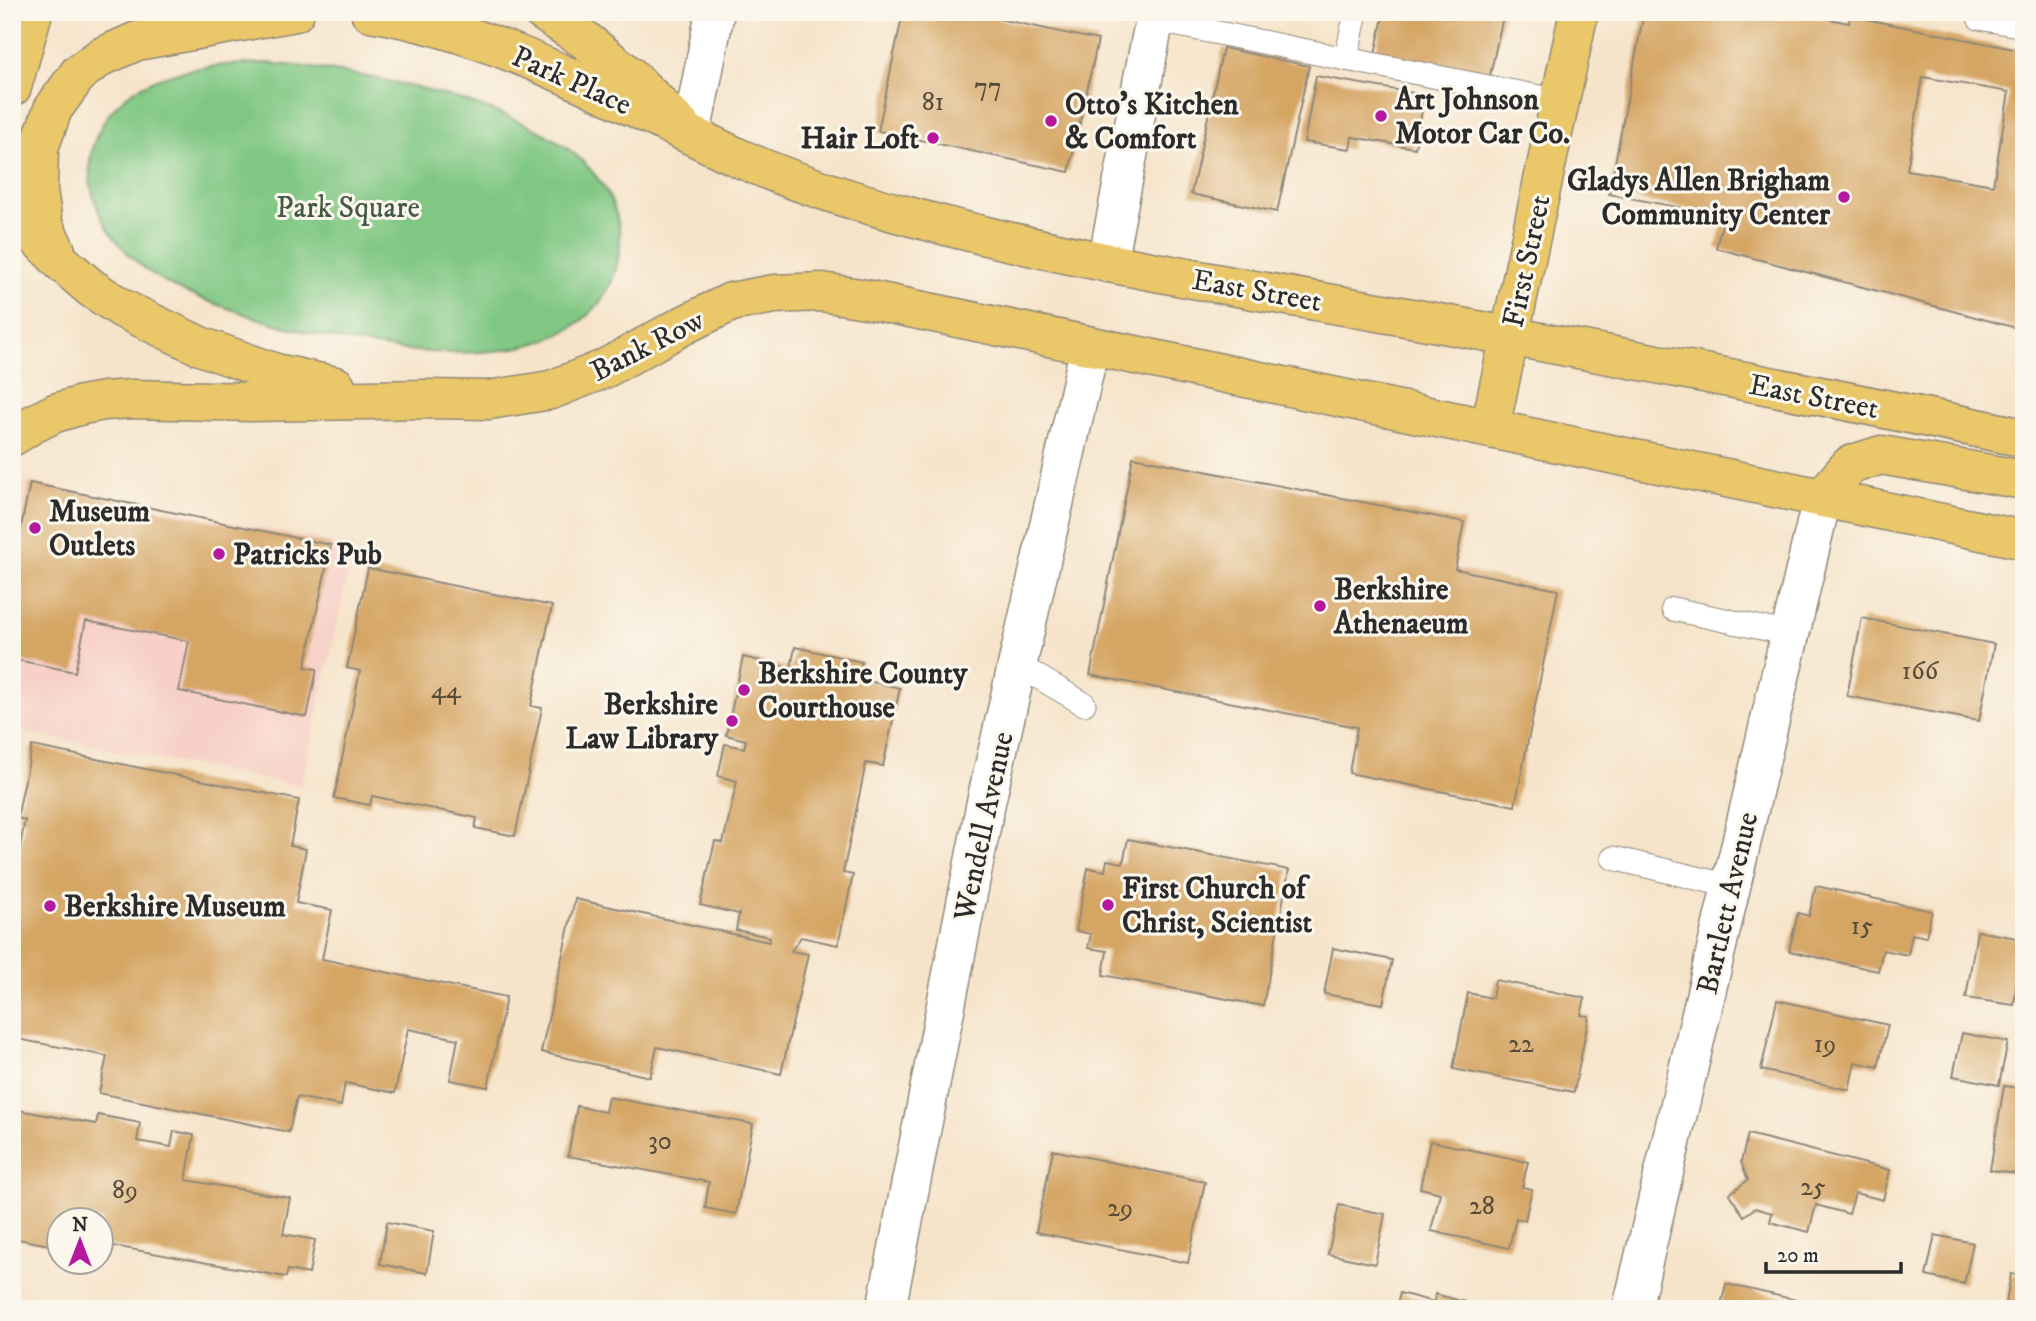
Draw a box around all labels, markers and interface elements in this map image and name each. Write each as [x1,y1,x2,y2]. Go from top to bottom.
street label: Park Place [506,39,637,124]
house number: 77 [974,71,1002,104]
place label: Art Johnson Motor Car Co. [1394,82,1570,153]
house number: 81 [922,86,944,119]
place label: Otto's Kitchen & Comfort [1065,87,1239,158]
marker: Art Johnson Motor Car Co. [1373,108,1389,124]
marker: Otto's Kitchen & Comfort [1043,113,1059,129]
place label: Hair Loft [800,121,919,158]
marker: Hair Loft [925,130,941,146]
place label: Gladys Allen Brigham Community Center [1567,163,1831,234]
marker: Gladys Allen Brigham Community Center [1836,189,1852,205]
park label: Park Square [276,190,420,227]
street label: First Street [1495,192,1560,331]
street label: East Street [1189,262,1324,321]
street label: Bank Row [585,302,711,391]
street label: East Street [1746,367,1882,428]
place label: Museum Outlets [49,494,150,565]
marker: Museum Outlets [27,520,43,536]
place label: Patricks Pub [233,537,382,574]
marker: Patricks Pub [211,546,227,562]
place label: Berkshire Athenaeum [1333,572,1469,643]
marker: Berkshire Athenaeum [1312,598,1328,614]
house number: 166 [1902,655,1940,688]
place label: Berkshire County Courthouse [758,656,968,727]
house number: 44 [431,674,462,707]
marker: Berkshire County Courthouse [736,682,752,698]
place label: Berkshire Law Library [566,687,719,758]
marker: Berkshire Law Library [724,713,740,729]
street label: Wendell Avenue [946,728,1023,925]
street label: Bartlett Avenue [1690,809,1767,998]
place label: First Church of Christ, Scientist [1122,871,1312,942]
place label: Berkshire Museum [64,889,286,926]
marker: First Church of Christ, Scientist [1100,897,1116,913]
marker: Berkshire Museum [42,898,58,914]
house number: 15 [1851,910,1873,943]
house number: 22 [1508,1028,1534,1061]
house number: 19 [1814,1028,1836,1061]
house number: 30 [648,1125,672,1158]
house number: 25 [1800,1171,1826,1204]
house number: 89 [112,1174,138,1207]
house number: 28 [1469,1190,1495,1223]
house number: 29 [1107,1192,1133,1225]
north arrow [46,1206,116,1276]
text: N [72,1214,88,1237]
scale bar [1766,1230,1901,1274]
text: 20 m [1777,1243,1819,1269]

